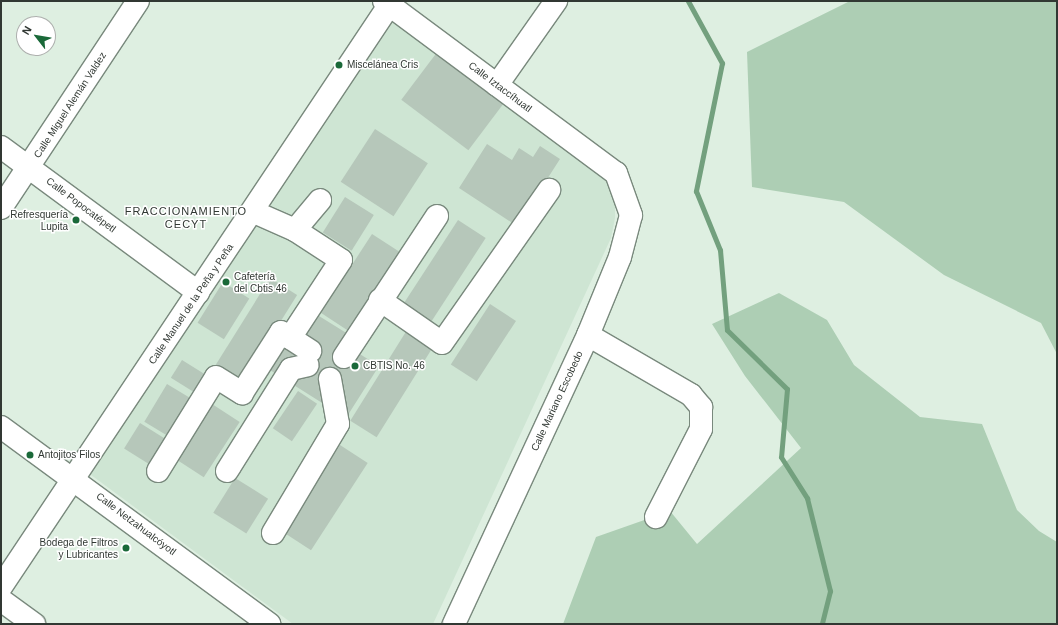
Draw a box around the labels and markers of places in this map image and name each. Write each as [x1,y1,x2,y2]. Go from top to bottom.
place label: Miscelánea Cris [347,59,418,71]
marker: Miscelánea Cris [334,60,344,70]
place label: Refresquería Lupita [10,208,68,232]
marker: Refresquería Lupita [71,215,81,225]
place label: Cafetería del Cbtis 46 [234,270,287,294]
marker: Cafetería del Cbtis 46 [221,277,231,287]
place label: CBTIS No. 46 [363,360,425,372]
marker: CBTIS No. 46 [350,361,360,371]
place label: Antojitos Filos [38,449,100,461]
marker: Antojitos Filos [25,450,35,460]
place label: Bodega de Filtros y Lubricantes [40,536,118,560]
marker: Bodega de Filtros y Lubricantes [121,543,131,553]

